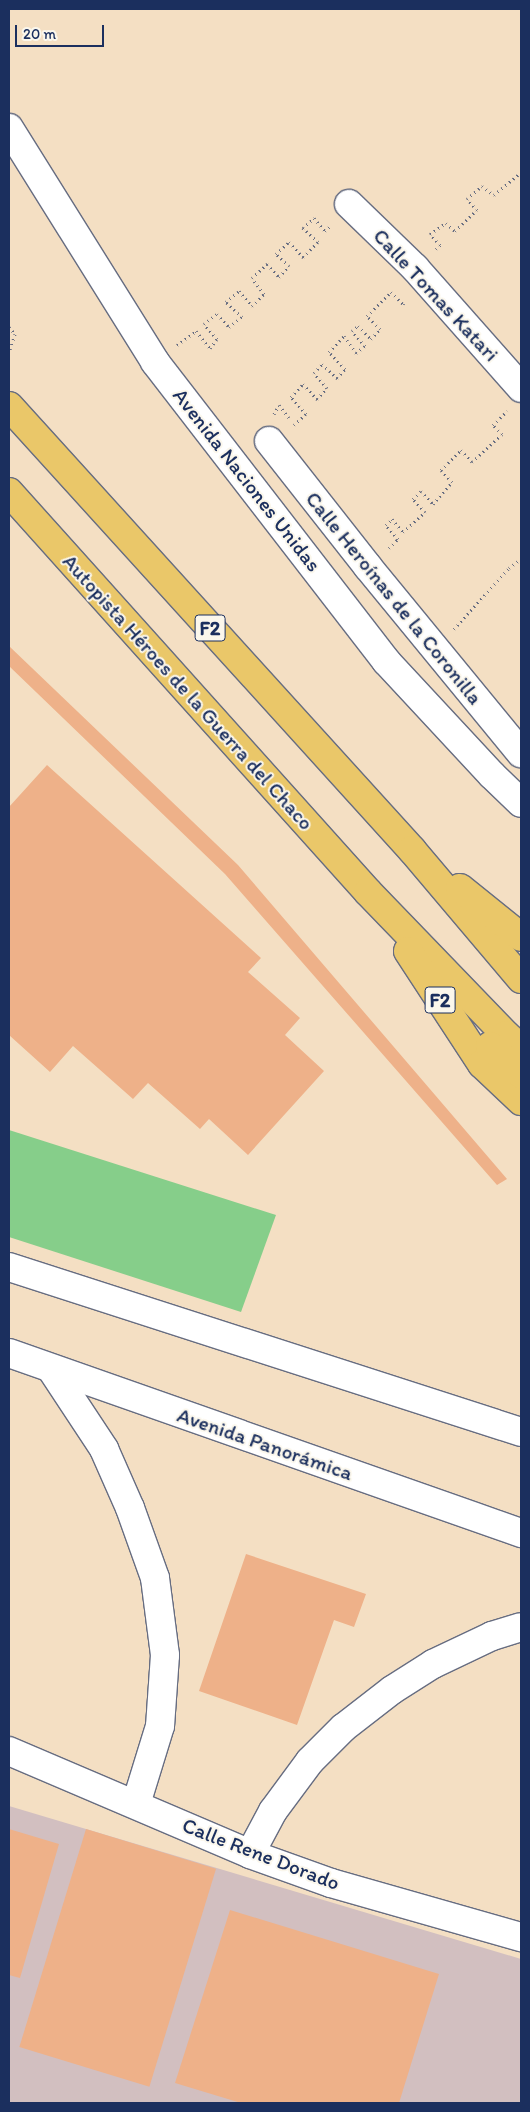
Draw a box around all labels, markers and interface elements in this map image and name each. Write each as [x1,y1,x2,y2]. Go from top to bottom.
scale bar [18,15,106,47]
text: 20 m [23,25,56,43]
street label: Calle Tomas Katari [369,225,503,365]
street label: Avenida Naciones Unidas [168,384,326,576]
street label: Calle Heroínas de la Coronilla [300,486,488,710]
street label: Autopista Héroes de la Guerra del Chaco [57,548,319,836]
road number: F2 [194,610,226,646]
road number: F2 [424,982,456,1018]
street label: Avenida Panorámica [174,1402,356,1486]
street label: Calle Rene Dorado [179,1813,343,1895]

